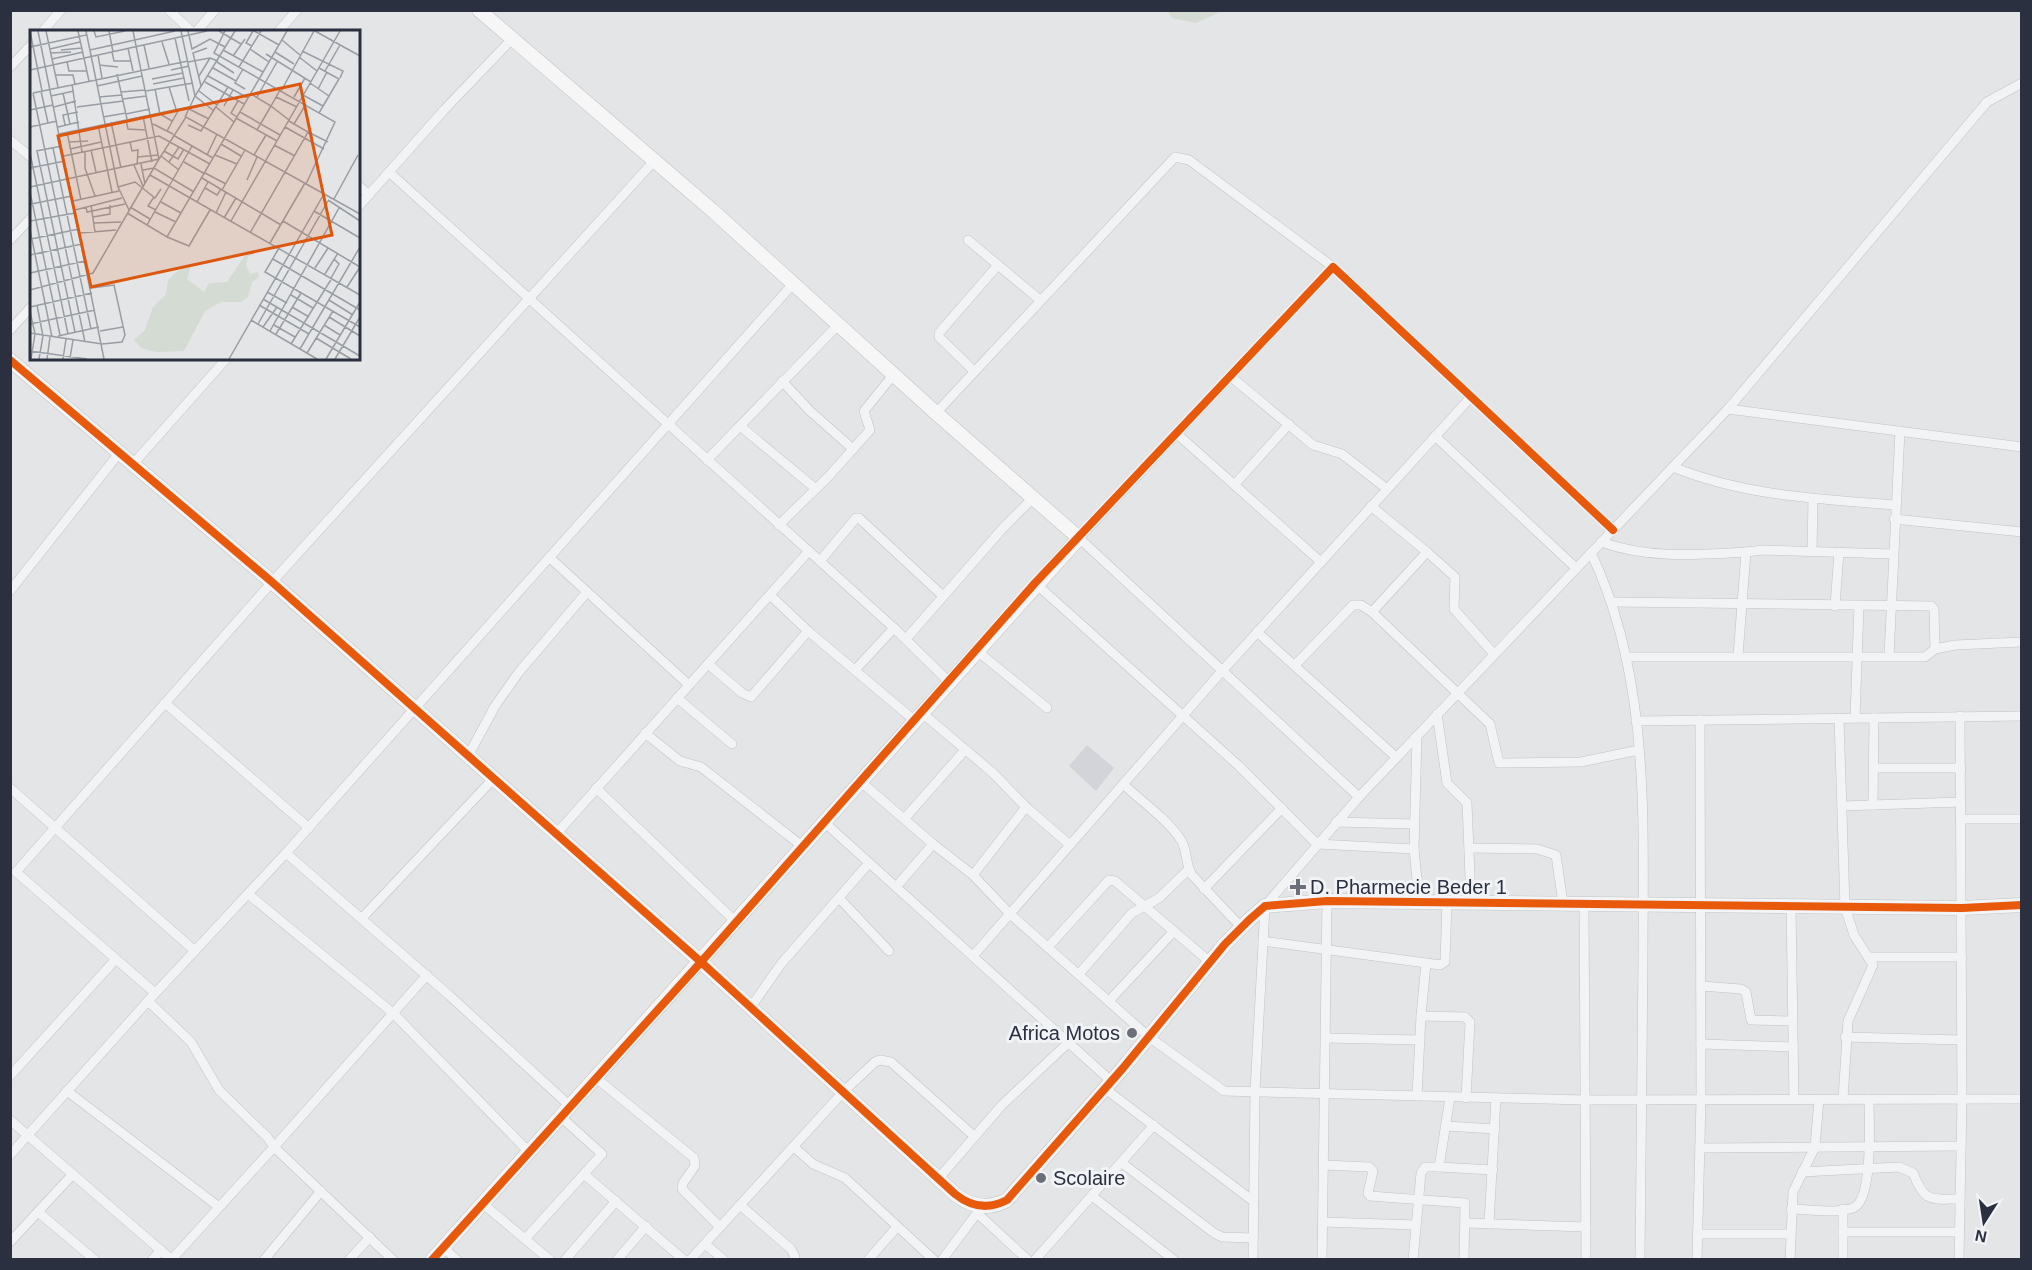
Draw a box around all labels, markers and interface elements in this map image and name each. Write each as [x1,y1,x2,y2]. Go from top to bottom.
inset map [30,30,360,360]
place label: D. Pharmecie Beder 1 [1310,876,1507,898]
marker: D. Pharmecie Beder 1 [1291,880,1305,894]
place label: Africa Motos [1009,1022,1120,1044]
marker: Africa Motos [1125,1026,1139,1040]
place label: Scolaire [1053,1167,1125,1189]
marker: Scolaire [1034,1171,1048,1185]
north arrow [1954,1192,2014,1252]
text: N [1974,1227,1988,1246]

